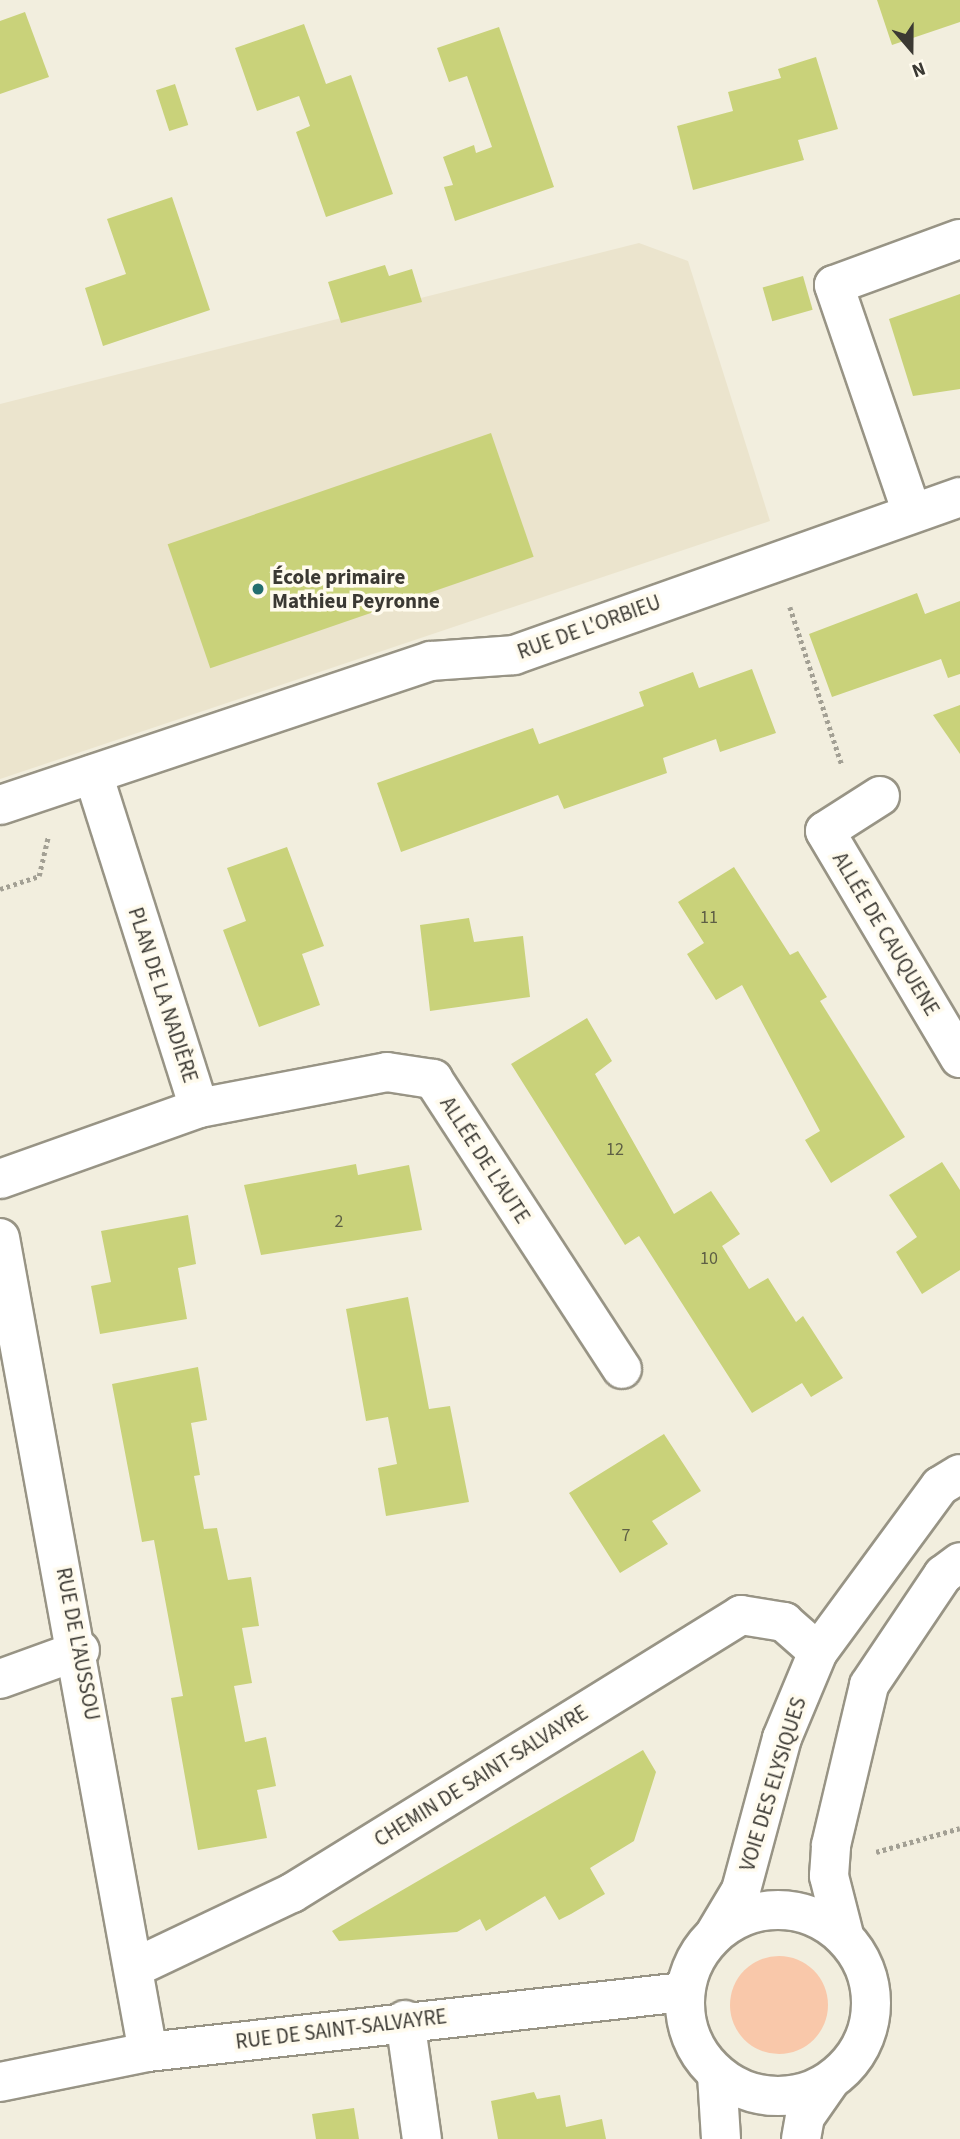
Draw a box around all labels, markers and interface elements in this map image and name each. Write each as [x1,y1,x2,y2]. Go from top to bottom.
north arrow [876,14,946,84]
text: N [908,54,929,84]
place label: École primaire Mathieu Peyronne [272,564,440,614]
marker: École primaire Mathieu Peyronne [250,581,266,597]
street label: RUE DE L'ORBIEU [514,589,664,665]
street label: ALLÉE DE CAUQUENE [827,848,945,1020]
street label: PLAN DE LA NADIÈRE [123,904,203,1086]
house number: 11 [700,907,718,929]
street label: ALLÉE DE L'AUTE [435,1092,535,1228]
house number: 12 [606,1139,624,1161]
house number: 2 [335,1211,343,1233]
house number: 10 [700,1248,718,1270]
house number: 7 [622,1525,630,1547]
street label: RUE DE L'AUSSOU [51,1565,105,1723]
street label: VOIE DES ELYSIQUES [735,1694,811,1874]
street label: CHEMIN DE SAINT-SALVAYRE [370,1700,592,1852]
street label: RUE DE SAINT-SALVAYRE [234,2004,448,2054]

